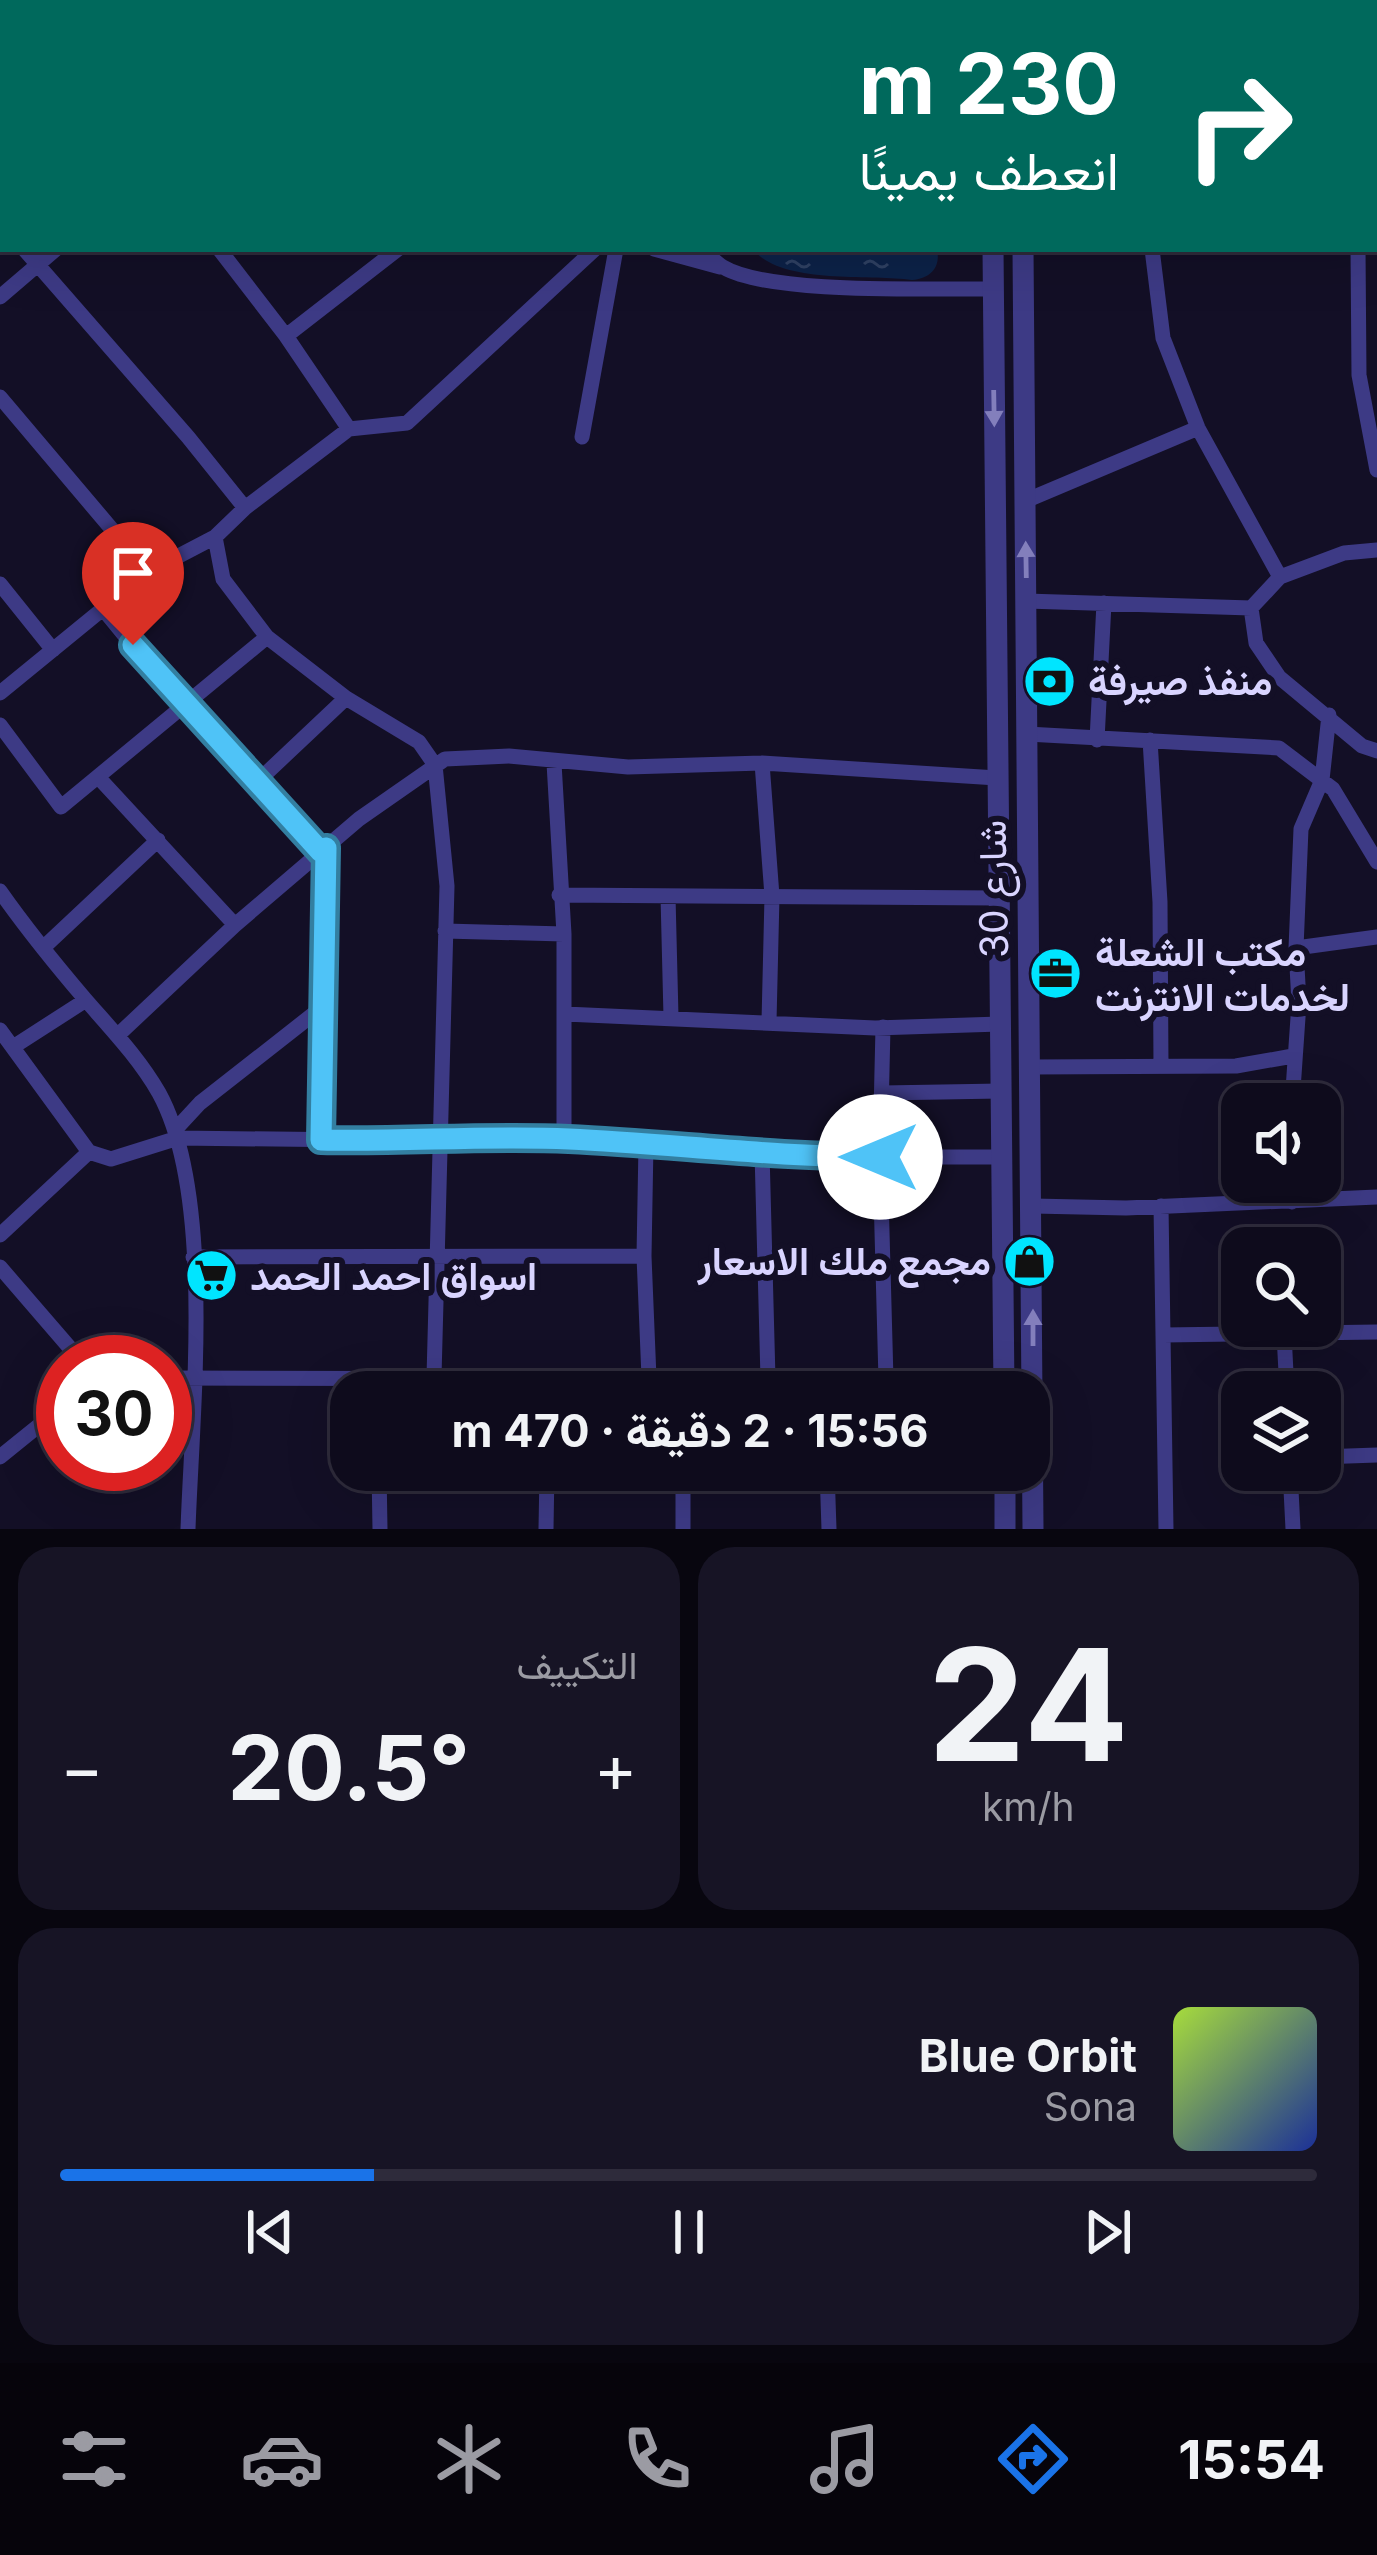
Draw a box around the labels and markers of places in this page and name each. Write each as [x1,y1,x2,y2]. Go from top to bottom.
pin [82,522,184,645]
bank icon: منفذ صيرفة [1021,653,1077,709]
place label: منفذ صيرفة [1088,657,1272,706]
place label: مكتب الشعلة لخدمات الانترنت [1095,928,1350,1022]
office icon: مكتب الشعلة لخدمات الانترنت [1028,946,1084,1002]
shop icon: مجمع ملك الاسعار [1002,1233,1058,1289]
place label: مجمع ملك الاسعار [697,1237,991,1289]
supermarket icon: اسواق احمد الحمد [183,1248,239,1304]
place label: اسواق احمد الحمد [250,1252,537,1301]

